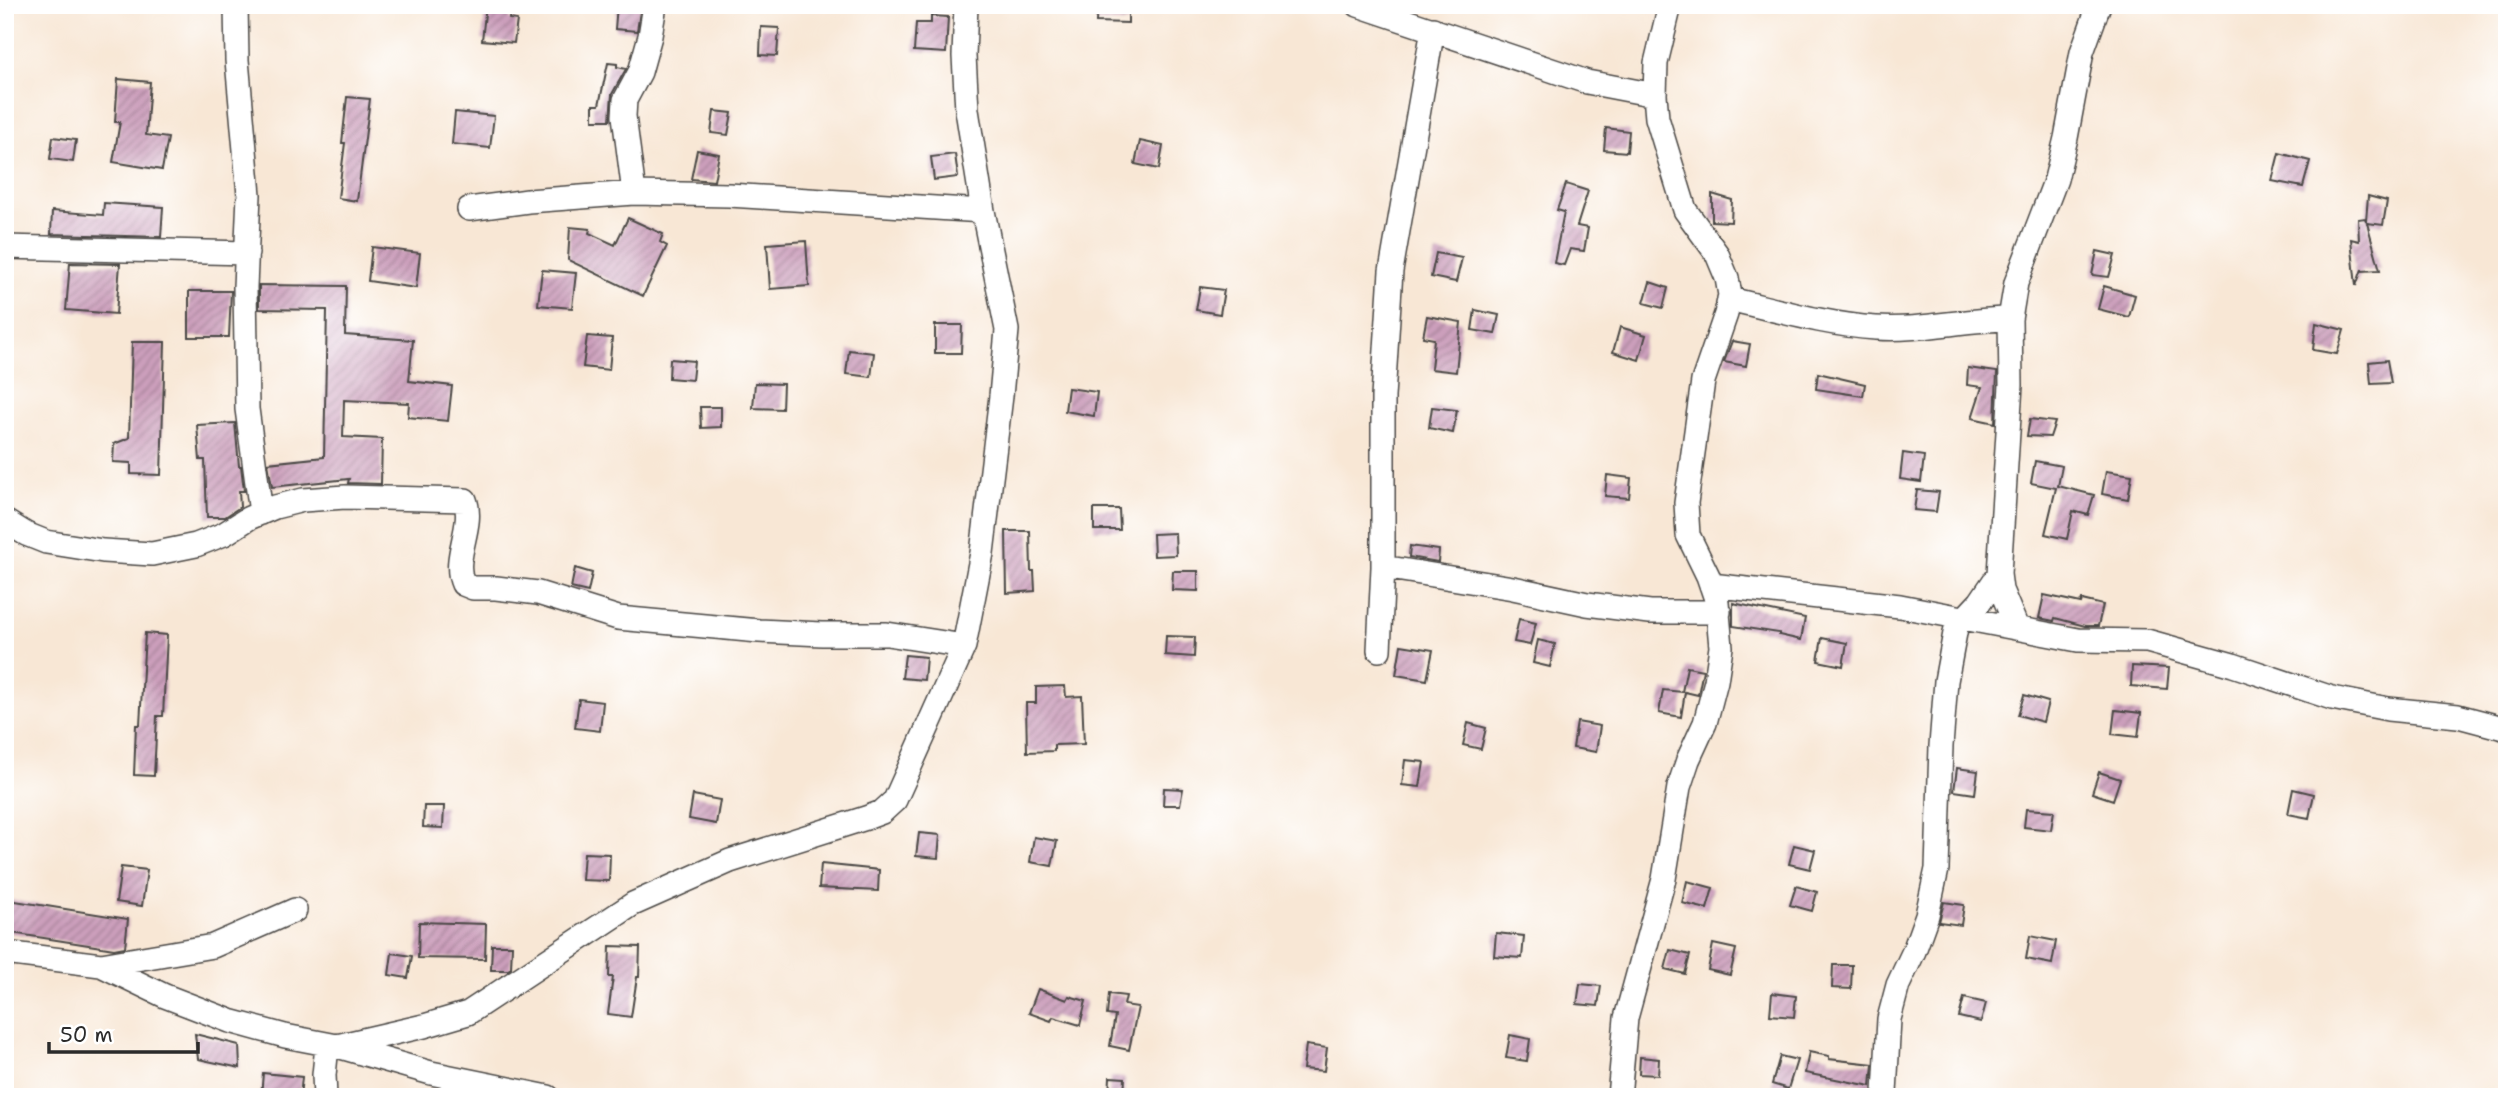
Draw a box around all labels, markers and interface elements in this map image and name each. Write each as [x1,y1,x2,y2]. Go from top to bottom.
scale bar [49,1011,198,1055]
text: 50 m [60,1021,113,1049]

